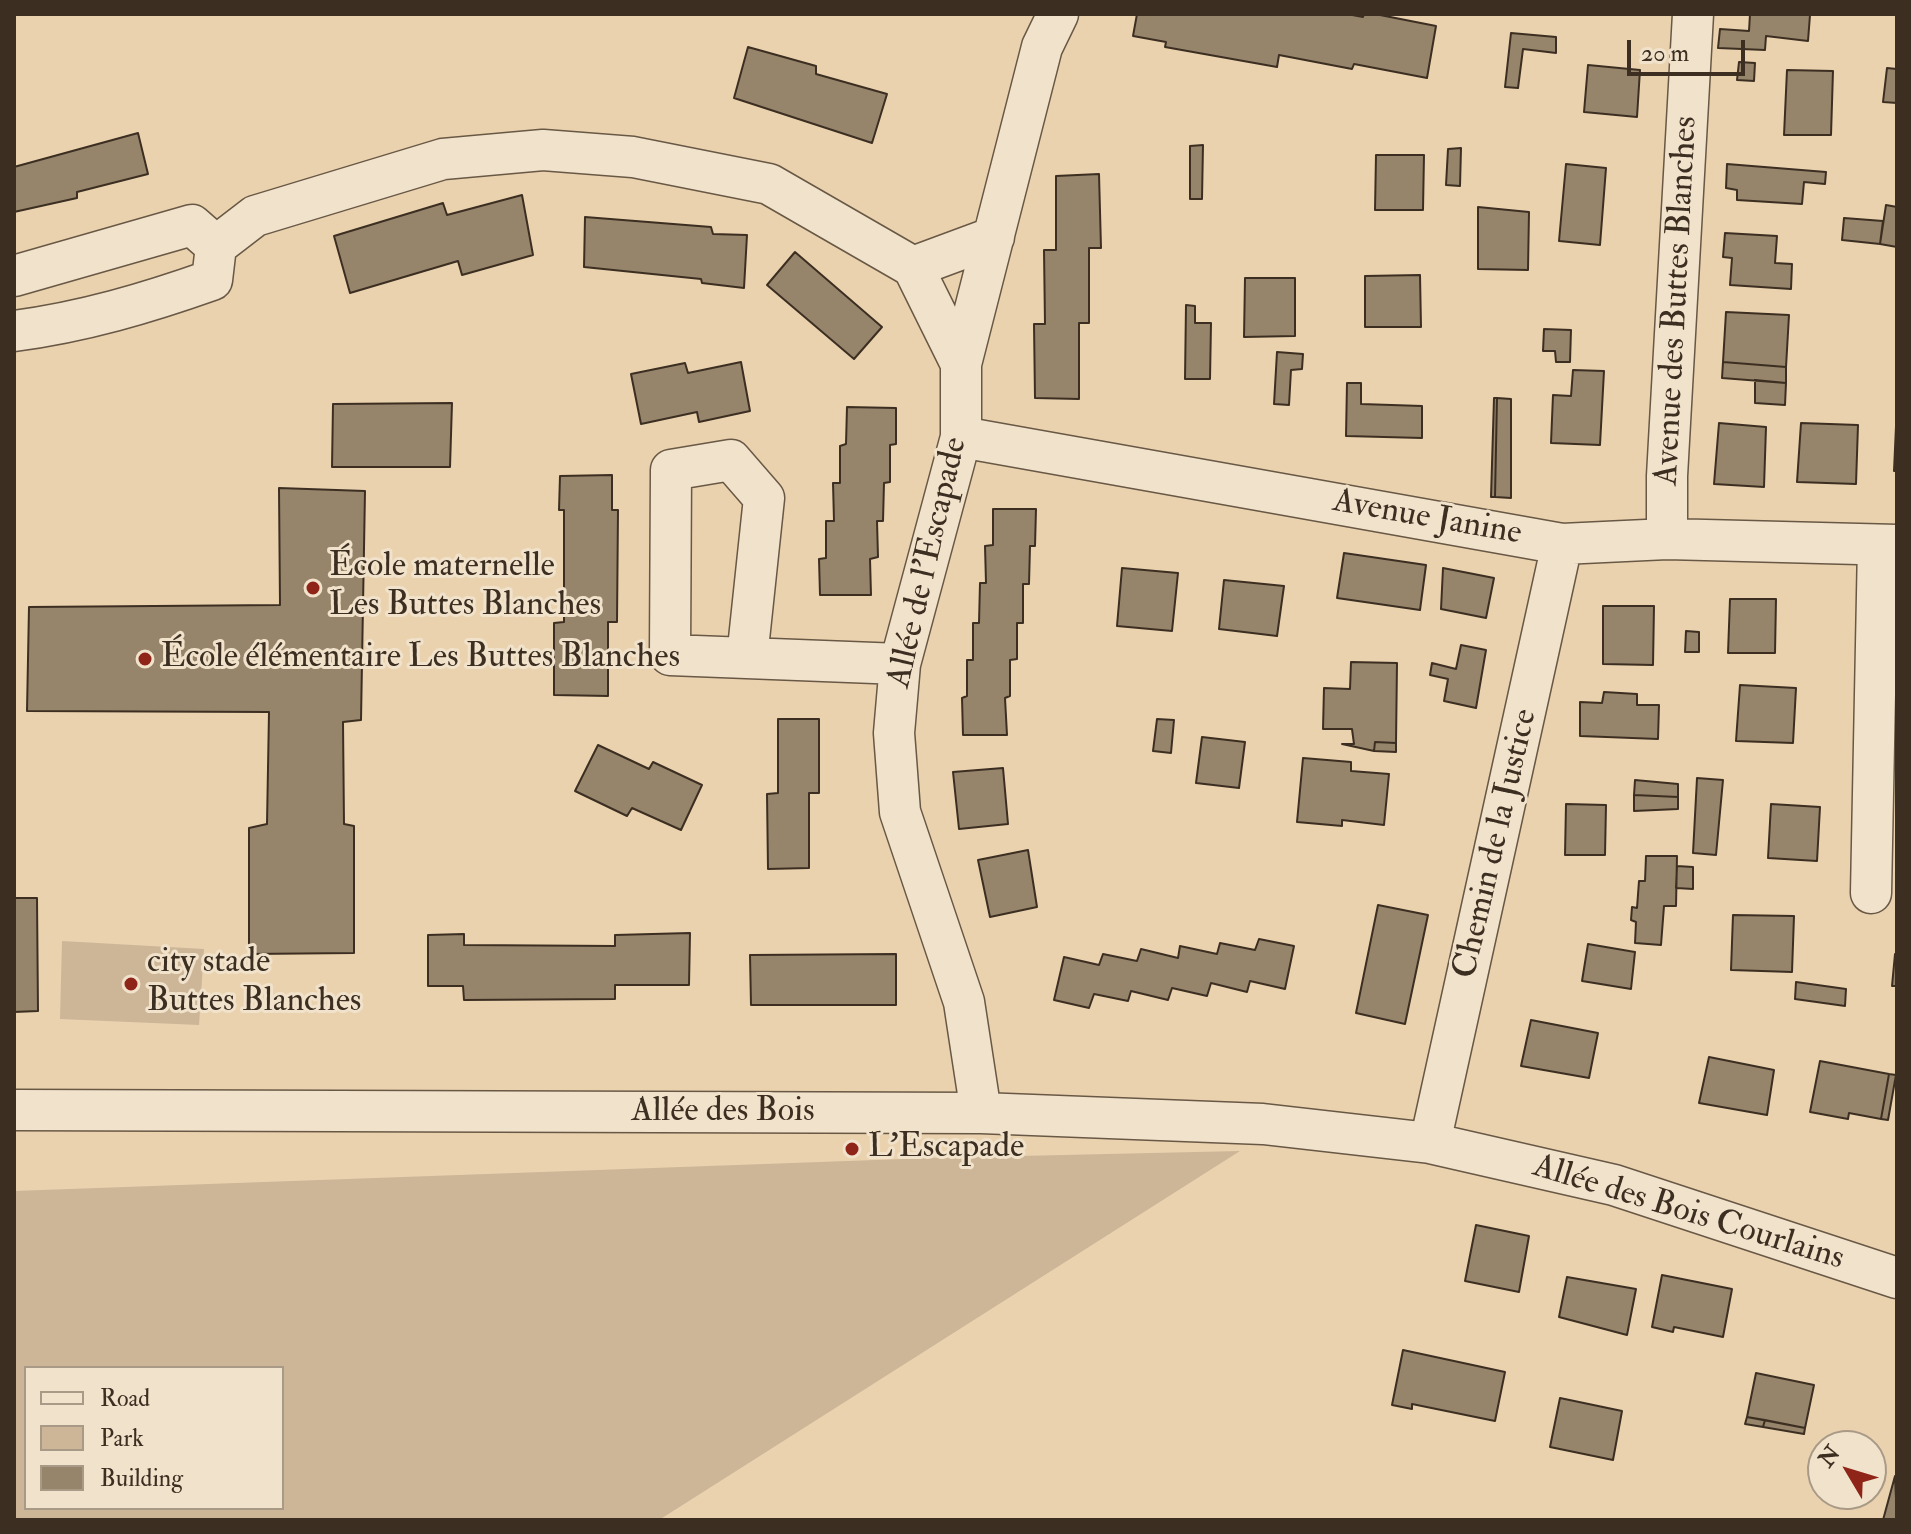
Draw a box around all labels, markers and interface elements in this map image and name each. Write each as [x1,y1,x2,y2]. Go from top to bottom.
scale bar [1631,24,1749,74]
text: 20 m [1641,38,1689,69]
street label: Avenue des Buttes Blanches [1648,115,1708,487]
street label: Allée de l'Escapade [880,434,978,692]
street label: Avenue Janine [1329,482,1525,556]
place label: École maternelle Les Buttes Blanches [329,548,601,628]
marker: École maternelle Les Buttes Blanches [304,579,322,597]
place label: École élémentaire Les Buttes Blanches [161,639,680,679]
marker: École élémentaire Les Buttes Blanches [136,650,154,668]
street label: Chemin de la Justice [1446,705,1548,983]
place label: city stade Buttes Blanches [147,944,361,1024]
marker: city stade Buttes Blanches [122,975,140,993]
street label: Allée des Bois [631,1093,815,1133]
place label: L'Escapade [868,1129,1024,1169]
marker: L'Escapade [843,1140,861,1158]
street label: Allée des Bois Courlains [1528,1147,1848,1281]
legend [24,1366,284,1510]
text: Road [100,1383,150,1414]
text: Park [100,1423,144,1454]
north arrow [1807,1430,1887,1510]
text: N [1813,1440,1847,1473]
text: Building [100,1463,183,1494]

